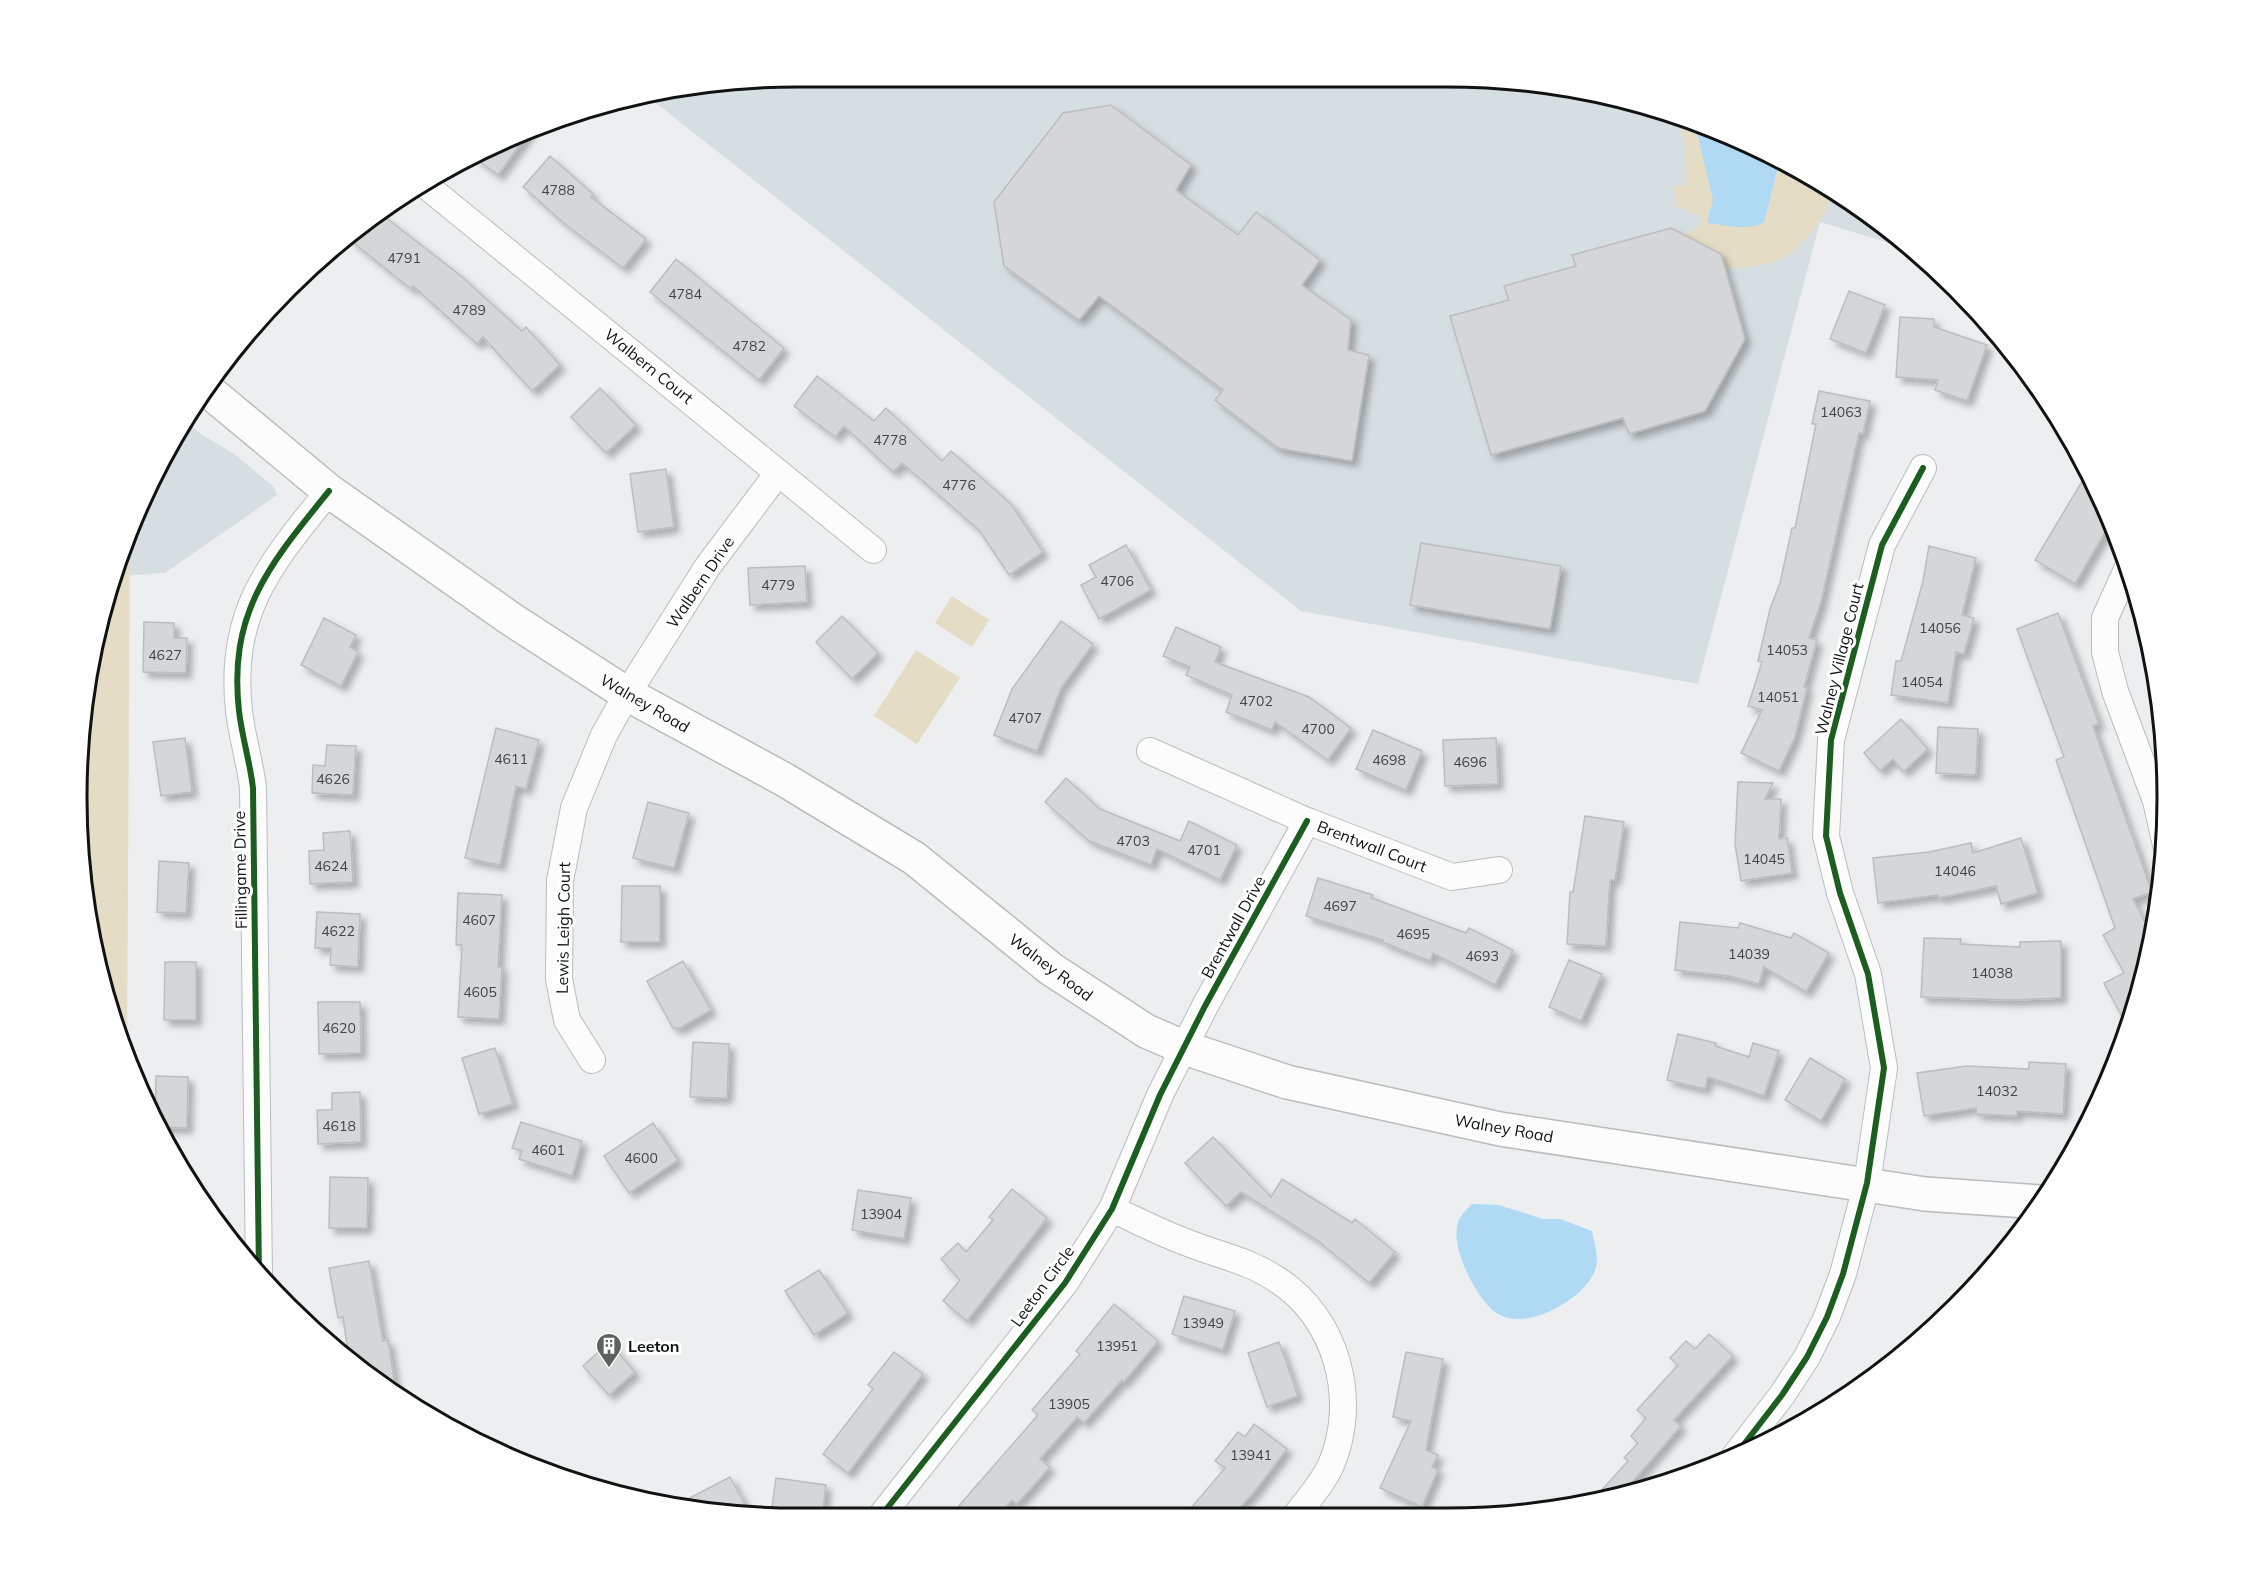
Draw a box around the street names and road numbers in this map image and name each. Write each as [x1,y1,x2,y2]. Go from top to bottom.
street label: Walbern Court [601,324,698,408]
street label: Walbern Drive [662,532,738,632]
street label: Walney Village Court [1810,580,1868,737]
street label: Walney Road [597,669,693,737]
street label: Fillingame Drive [229,811,251,929]
street label: Brentwall Court [1314,816,1430,876]
street label: Lewis Leigh Court [552,861,574,994]
street label: Brentwall Drive [1197,872,1269,982]
street label: Walney Road [1005,929,1097,1005]
street label: Walney Road [1453,1109,1555,1147]
street label: Leeton Circle [1006,1242,1078,1330]

